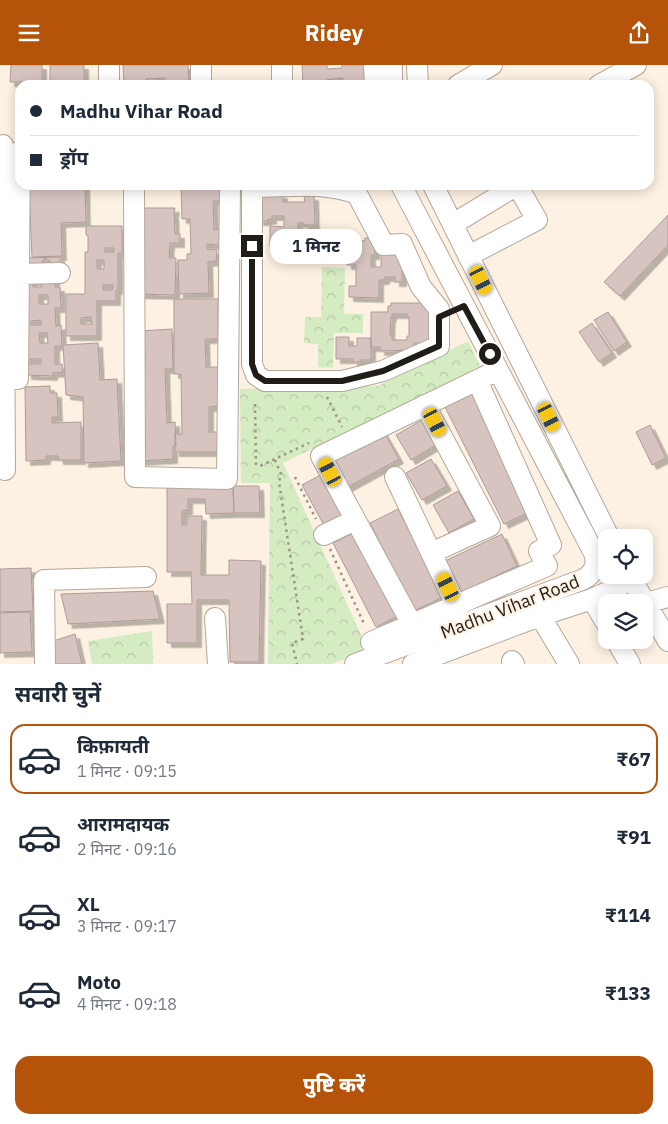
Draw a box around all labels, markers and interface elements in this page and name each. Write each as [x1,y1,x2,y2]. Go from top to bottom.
text: Ridey [305,18,363,47]
icon: menu [15,19,43,47]
icon: share [625,19,653,47]
text: Madhu Vihar Road [60,99,223,123]
text: ड्रॉप [60,146,88,170]
callout: 1 मिनट [270,229,362,263]
route end [241,235,263,257]
text: 1 मिनट [292,236,340,256]
car [467,263,494,297]
route start [479,343,501,365]
car [535,400,562,434]
car [421,405,448,439]
car [316,455,343,489]
map controls [598,529,653,649]
button: locate [598,529,653,584]
street label: Madhu Vihar Road [437,569,583,644]
car [434,570,461,604]
button: layers [598,594,653,649]
text: सवारी चुनें [15,679,101,708]
text: किफ़ायती [77,734,149,758]
icon: car [17,737,62,782]
text: ₹67 [616,747,651,771]
text: 1 मिनट · 09:15 [77,761,177,781]
text: आरामदायक [77,812,169,836]
icon: car [17,815,62,860]
text: ₹91 [616,825,651,849]
text: 2 मिनट · 09:16 [77,839,177,859]
text: XL [77,892,100,916]
icon: car [17,893,62,938]
text: ₹114 [605,903,651,927]
text: 3 मिनट · 09:17 [77,916,177,936]
text: Moto [77,970,121,994]
icon: car [17,971,62,1016]
text: ₹133 [605,981,651,1005]
text: 4 मिनट · 09:18 [77,994,177,1014]
button: पुष्टि करें [15,1056,653,1114]

